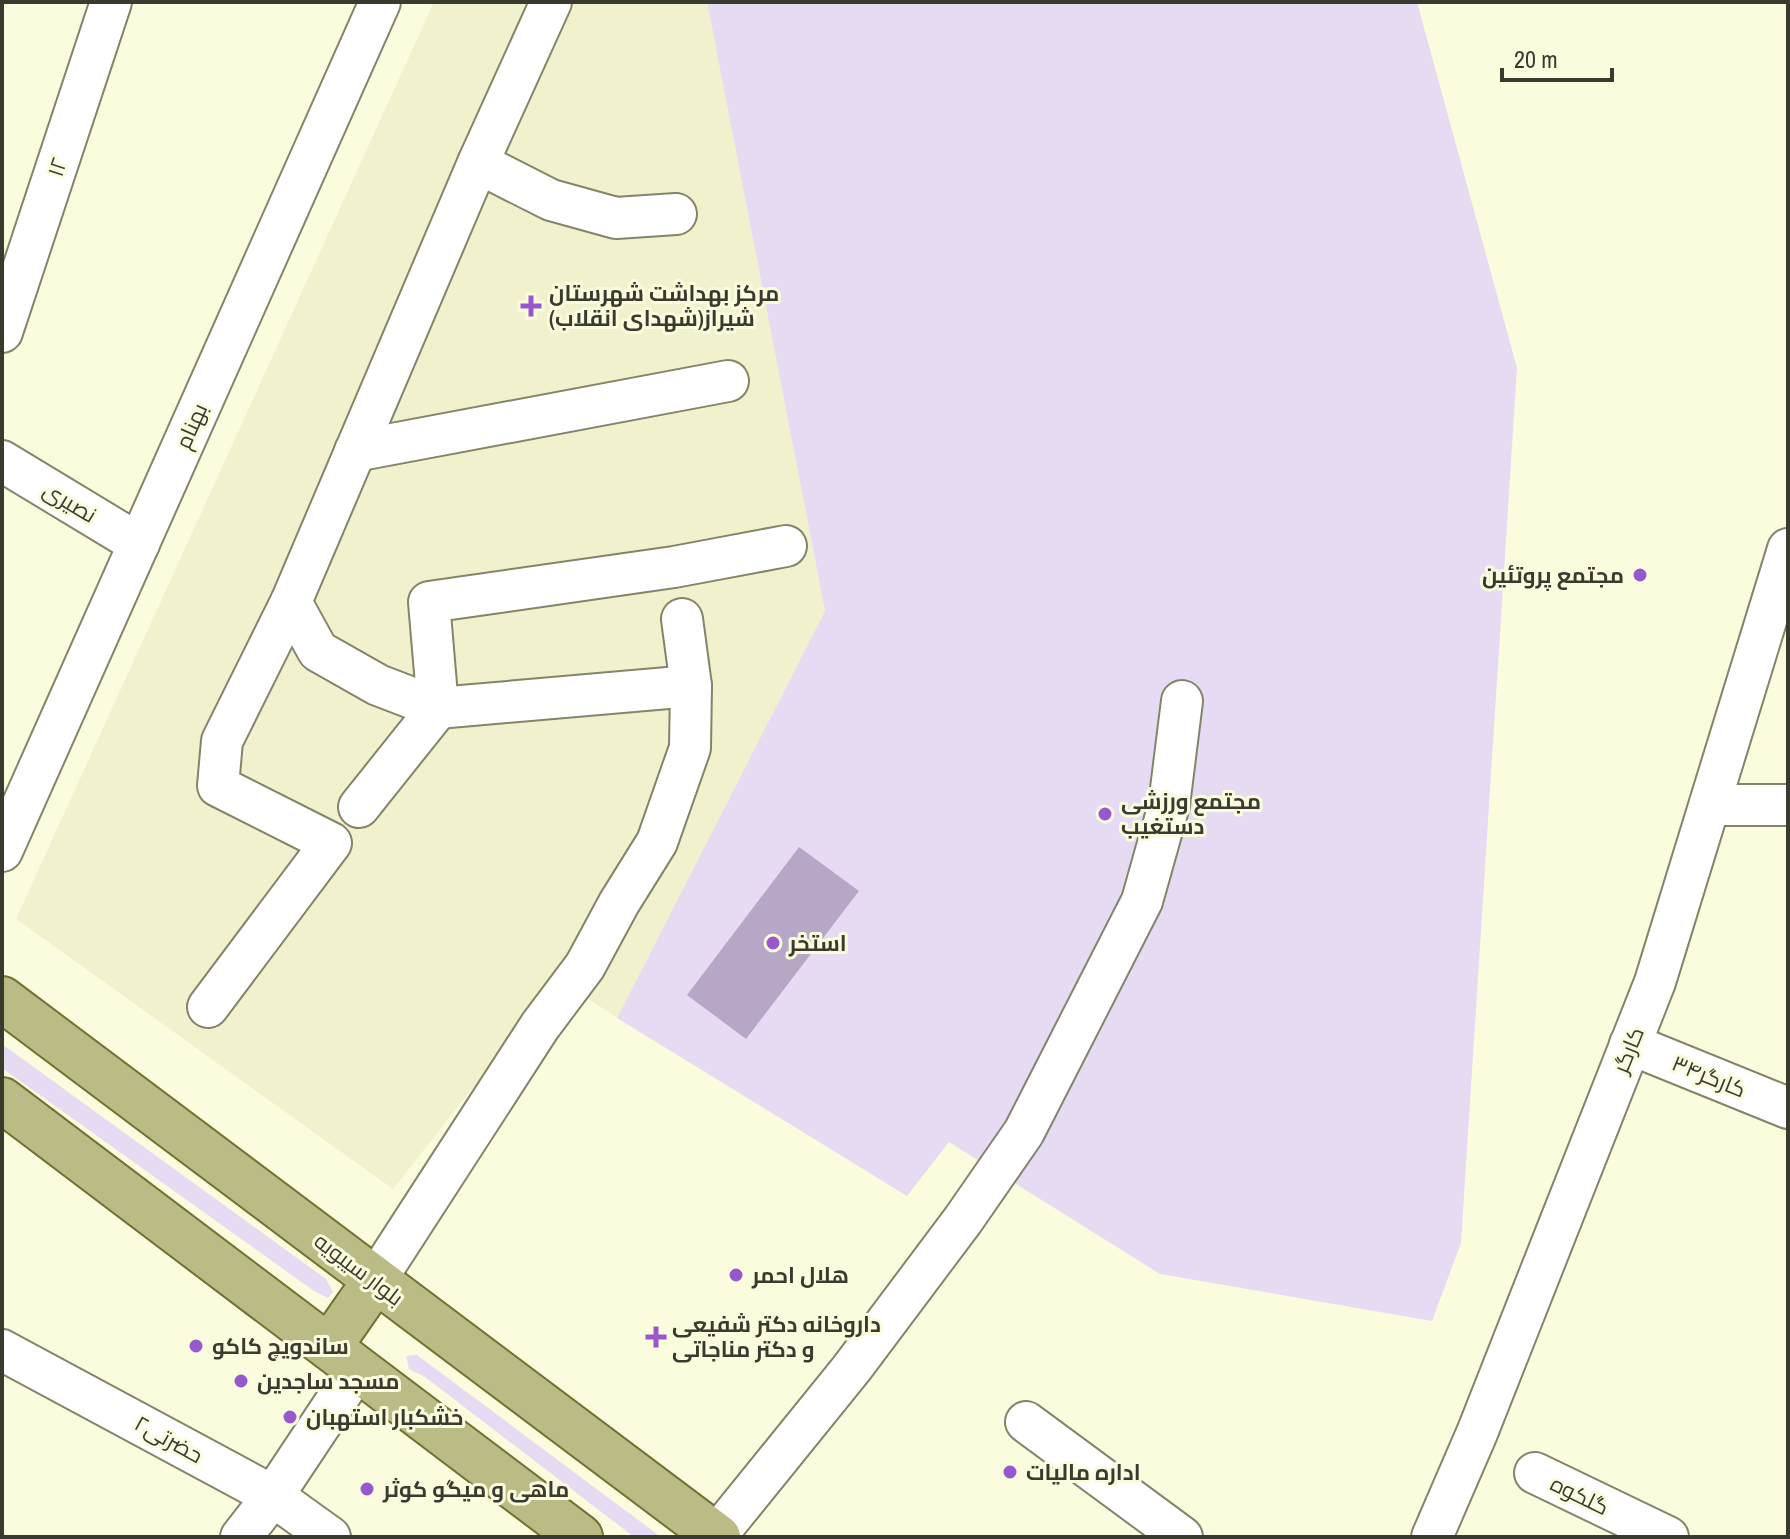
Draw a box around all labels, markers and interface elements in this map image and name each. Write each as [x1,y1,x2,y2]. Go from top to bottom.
scale bar [1502,32,1612,82]
text: 20 m [1514,43,1558,75]
street label: ۱۲ [40,154,74,180]
place label: مرکز بهداشت شهرستان شیراز(شهدای انقلاب) [549,278,779,333]
marker: مرکز بهداشت شهرستان شیراز(شهدای انقلاب) [520,295,542,317]
street label: بهنام [168,398,215,454]
street label: نصیری [38,474,102,530]
place label: مجتمع پروتئین [1482,560,1624,591]
marker: مجتمع پروتئین [1631,566,1649,584]
place label: مجتمع ورزشی دستغیب [1121,786,1261,841]
marker: مجتمع ورزشی دستغیب [1096,805,1114,823]
place label: استخر [788,928,847,958]
marker: استخر [764,934,782,952]
street label: کارگر [1604,1022,1651,1079]
street label: کارگر۳۴ [1668,1048,1750,1104]
street label: بلوار سیبویه [308,1226,410,1312]
place label: هلال احمر [751,1260,849,1290]
marker: هلال احمر [727,1266,745,1284]
place label: داروخانه دکتر شفیعی و دکتر مناجاتی [672,1309,881,1364]
marker: داروخانه دکتر شفیعی و دکتر مناجاتی [647,1328,665,1346]
place label: ساندویچ کاکو [212,1331,349,1361]
marker: ساندویچ کاکو [187,1337,205,1355]
place label: مسجد ساجدین [257,1366,400,1396]
marker: مسجد ساجدین [232,1372,250,1390]
place label: خشکبار استهبان [306,1402,463,1432]
street label: حضرتی۲ [129,1408,209,1470]
marker: خشکبار استهبان [281,1408,299,1426]
place label: اداره مالیات [1026,1457,1141,1487]
marker: اداره مالیات [1001,1463,1019,1481]
street label: گلکوه [1546,1468,1614,1522]
place label: ماهی و میگو کوثر [382,1474,569,1504]
marker: ماهی و میگو کوثر [358,1480,376,1498]

